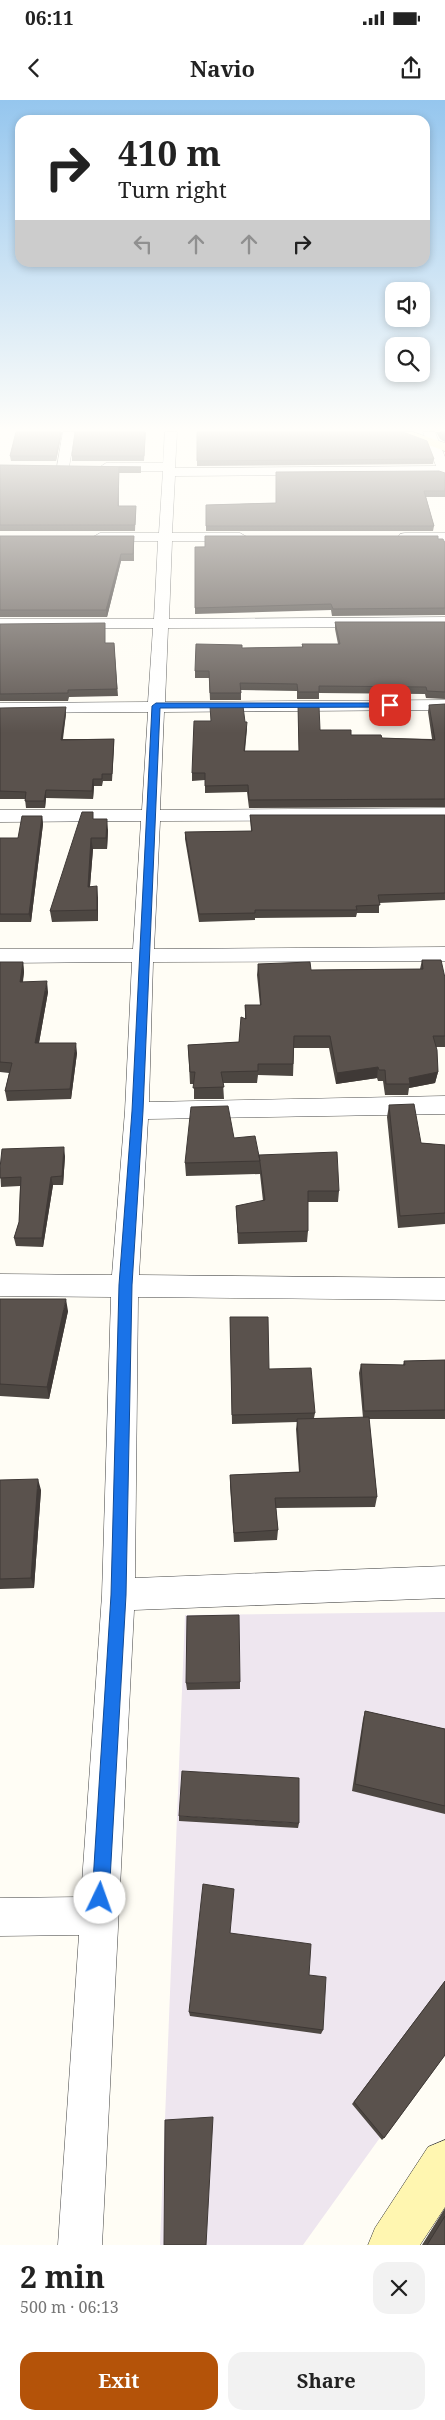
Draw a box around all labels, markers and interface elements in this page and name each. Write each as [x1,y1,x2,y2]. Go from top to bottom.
text: 06:11 [25,5,74,31]
text: Navio [190,53,255,83]
icon: back [20,54,48,82]
icon: share [397,54,425,82]
text: 410 m [118,129,221,176]
icon: right [35,135,100,200]
text: Turn right [118,174,227,204]
icon: left [129,230,157,258]
icon: ahead [182,230,210,258]
icon: ahead [235,230,263,258]
icon: right [288,230,316,258]
map controls [385,282,430,382]
button: sound [385,282,430,327]
button: search [385,337,430,382]
pin [369,684,411,726]
icon: arrive [376,691,404,719]
position arrow [73,1871,125,1923]
text: 2 min [20,2256,105,2297]
button: close [373,2262,425,2314]
text: 500 m · 06:13 [20,2296,119,2318]
button: Exit [20,2352,218,2410]
button: Share [228,2352,425,2410]

